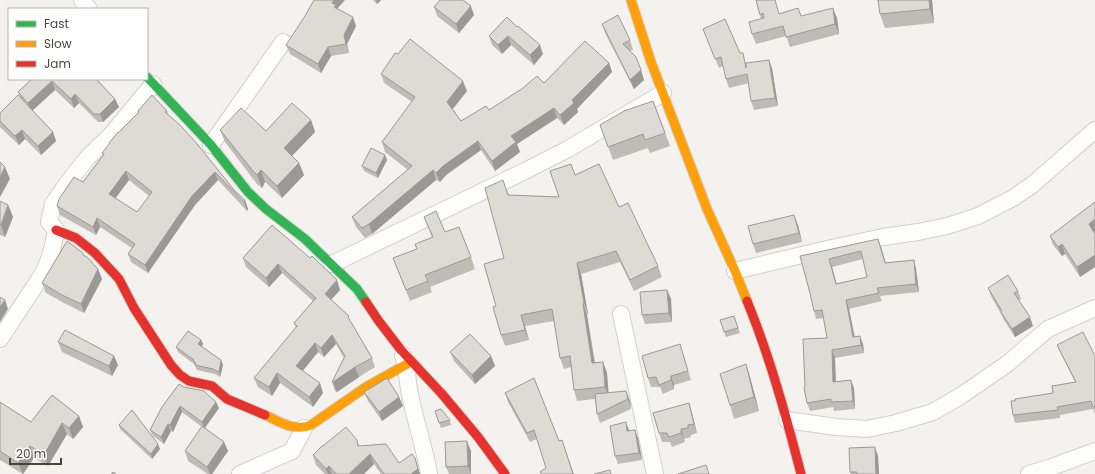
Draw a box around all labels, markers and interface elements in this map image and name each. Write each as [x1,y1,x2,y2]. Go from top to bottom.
legend [8,8,148,80]
text: Fast [44,15,69,32]
text: Slow [44,35,72,52]
text: Jam [44,55,71,72]
scale bar [10,440,61,466]
text: 20 m [16,445,46,462]

